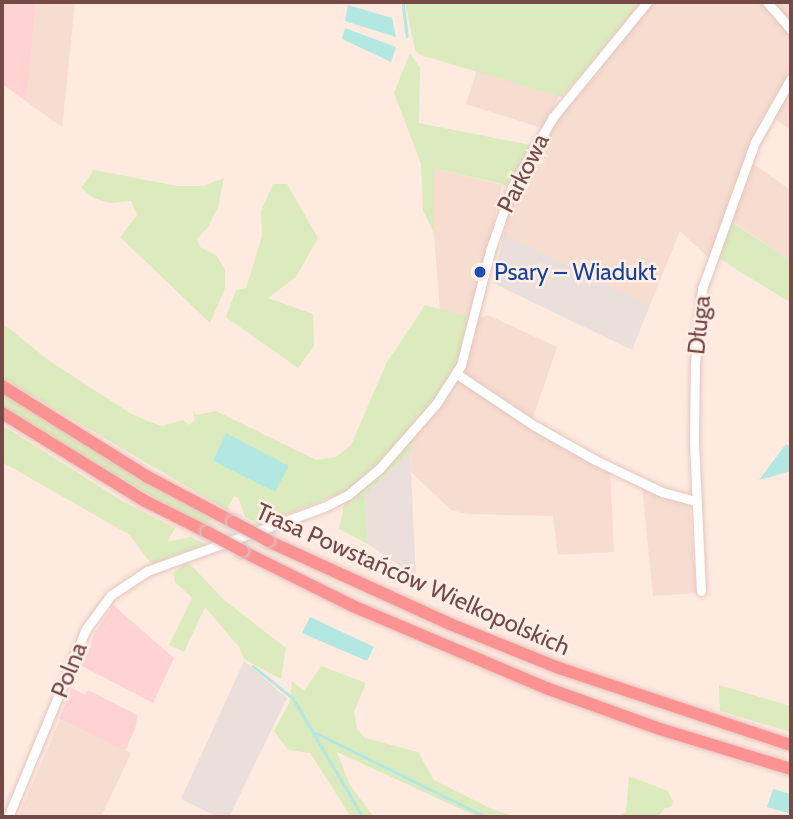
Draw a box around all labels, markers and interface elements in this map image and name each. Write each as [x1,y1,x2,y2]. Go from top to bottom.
street label: Parkowa [491,129,555,217]
place label: Psary – Wiadukt [494,258,656,286]
marker: Psary – Wiadukt [472,264,488,280]
street label: Długa [682,294,716,356]
street label: Trasa Powstańców Wielkopolskich [251,497,575,661]
street label: Polna [45,638,93,702]

